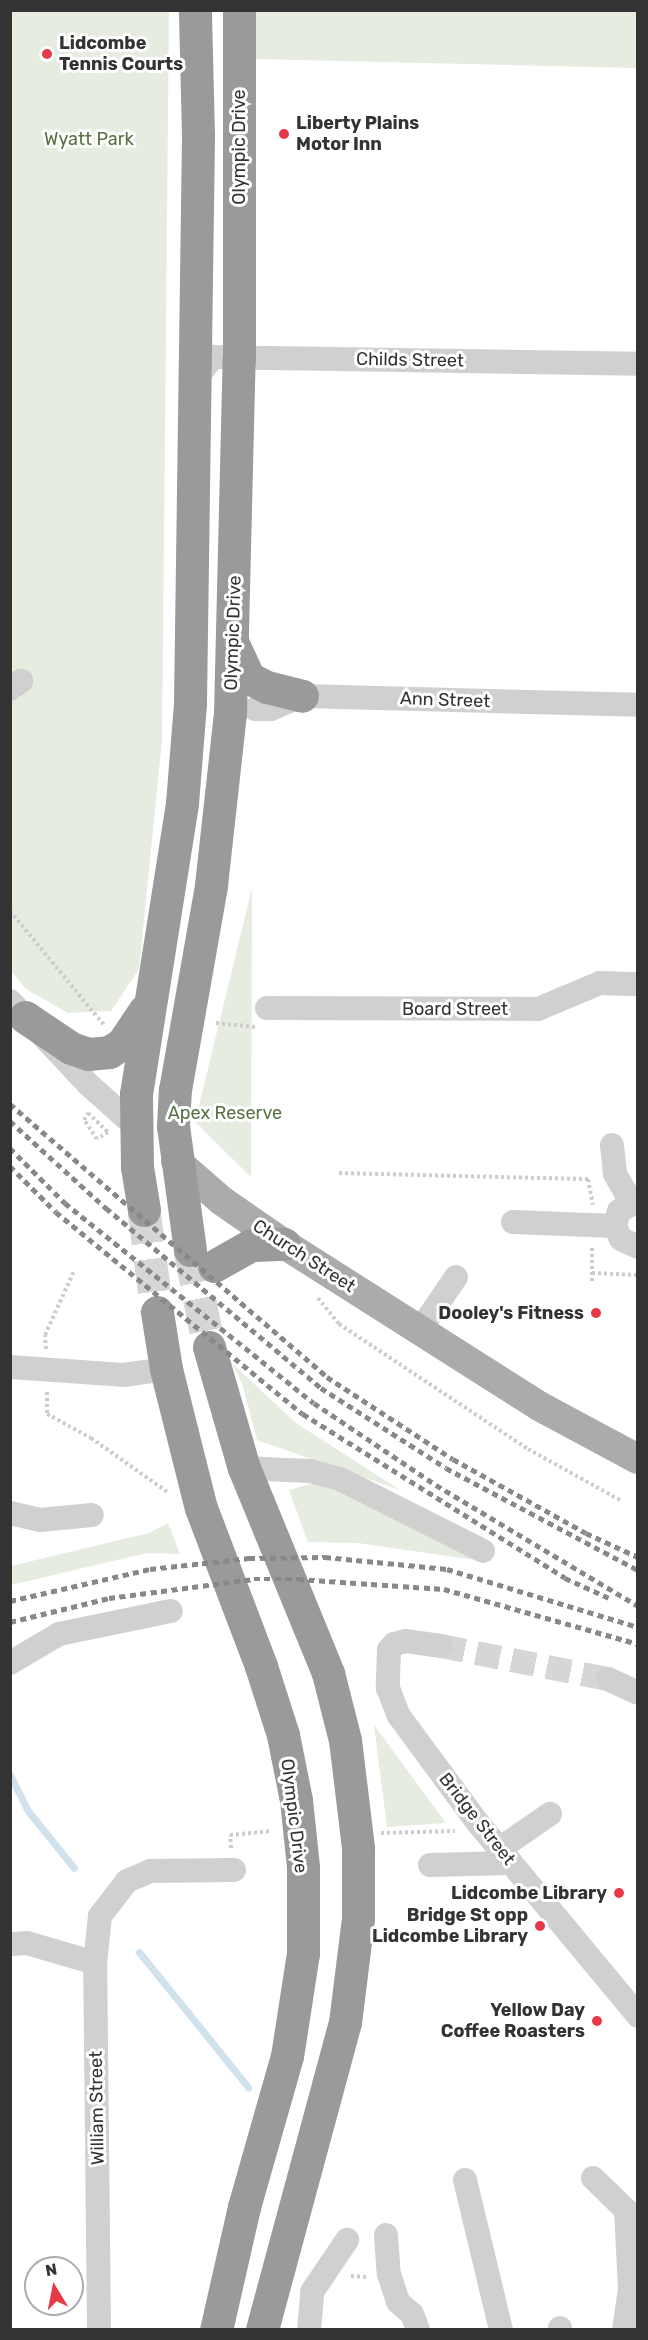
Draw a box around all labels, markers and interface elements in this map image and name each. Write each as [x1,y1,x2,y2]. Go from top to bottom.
place label: Lidcombe Tennis Courts [59,33,183,76]
marker: Lidcombe Tennis Courts [40,47,54,61]
street label: Olympic Drive [228,89,250,205]
place label: Liberty Plains Motor Inn [296,113,420,156]
marker: Liberty Plains Motor Inn [277,127,291,141]
park label: Wyatt Park [44,128,134,150]
street label: Childs Street [356,348,464,372]
street label: Olympic Drive [220,575,246,691]
street label: Ann Street [399,688,491,712]
street label: Board Street [402,998,508,1020]
park label: Apex Reserve [168,1102,282,1124]
street label: Church Street [249,1215,359,1297]
place label: Dooley's Fitness [438,1302,584,1324]
marker: Dooley's Fitness [589,1306,603,1320]
street label: Olympic Drive [276,1757,312,1875]
street label: Bridge Street [434,1769,520,1869]
place label: Lidcombe Library [451,1882,607,1904]
marker: Lidcombe Library [612,1886,626,1900]
place label: Bridge St opp Lidcombe Library [372,1905,528,1948]
marker: Bridge St opp Lidcombe Library [533,1919,547,1933]
place label: Yellow Day Coffee Roasters [441,2000,585,2042]
marker: Yellow Day Coffee Roasters [590,2014,604,2028]
street label: William Street [85,2051,109,2165]
north arrow [24,2256,84,2316]
text: N [44,2259,58,2280]

